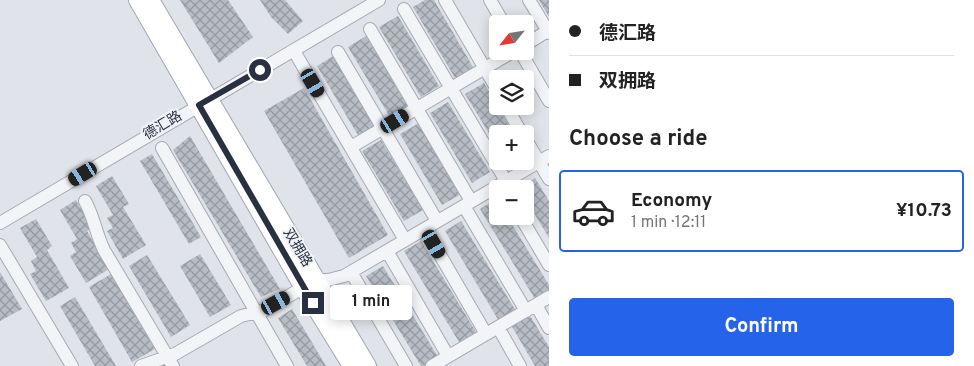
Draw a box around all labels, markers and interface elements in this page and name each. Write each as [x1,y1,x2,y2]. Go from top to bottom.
north arrow [489,15,534,60]
map controls [489,15,534,225]
text: 德汇路 [599,22,656,46]
route start [249,59,271,81]
car [299,66,326,100]
button: layers [489,70,534,115]
text: 双拥路 [599,70,656,94]
street label: 德汇路 [140,107,185,144]
car [378,107,411,135]
button: + [489,125,534,170]
text: Choose a ride [569,126,707,153]
car [66,160,99,188]
button: − [489,180,534,225]
icon: car [571,189,616,234]
text: Economy [631,189,712,213]
text: ¥10.73 [896,199,952,223]
text: 1 min · 12:11 [631,213,706,233]
street label: 双拥路 [279,226,315,270]
car [420,227,447,261]
callout: 1 min [330,286,413,320]
car [259,289,292,317]
route end [302,292,324,314]
text: 1 min [352,292,390,312]
button: Confirm [569,298,954,356]

